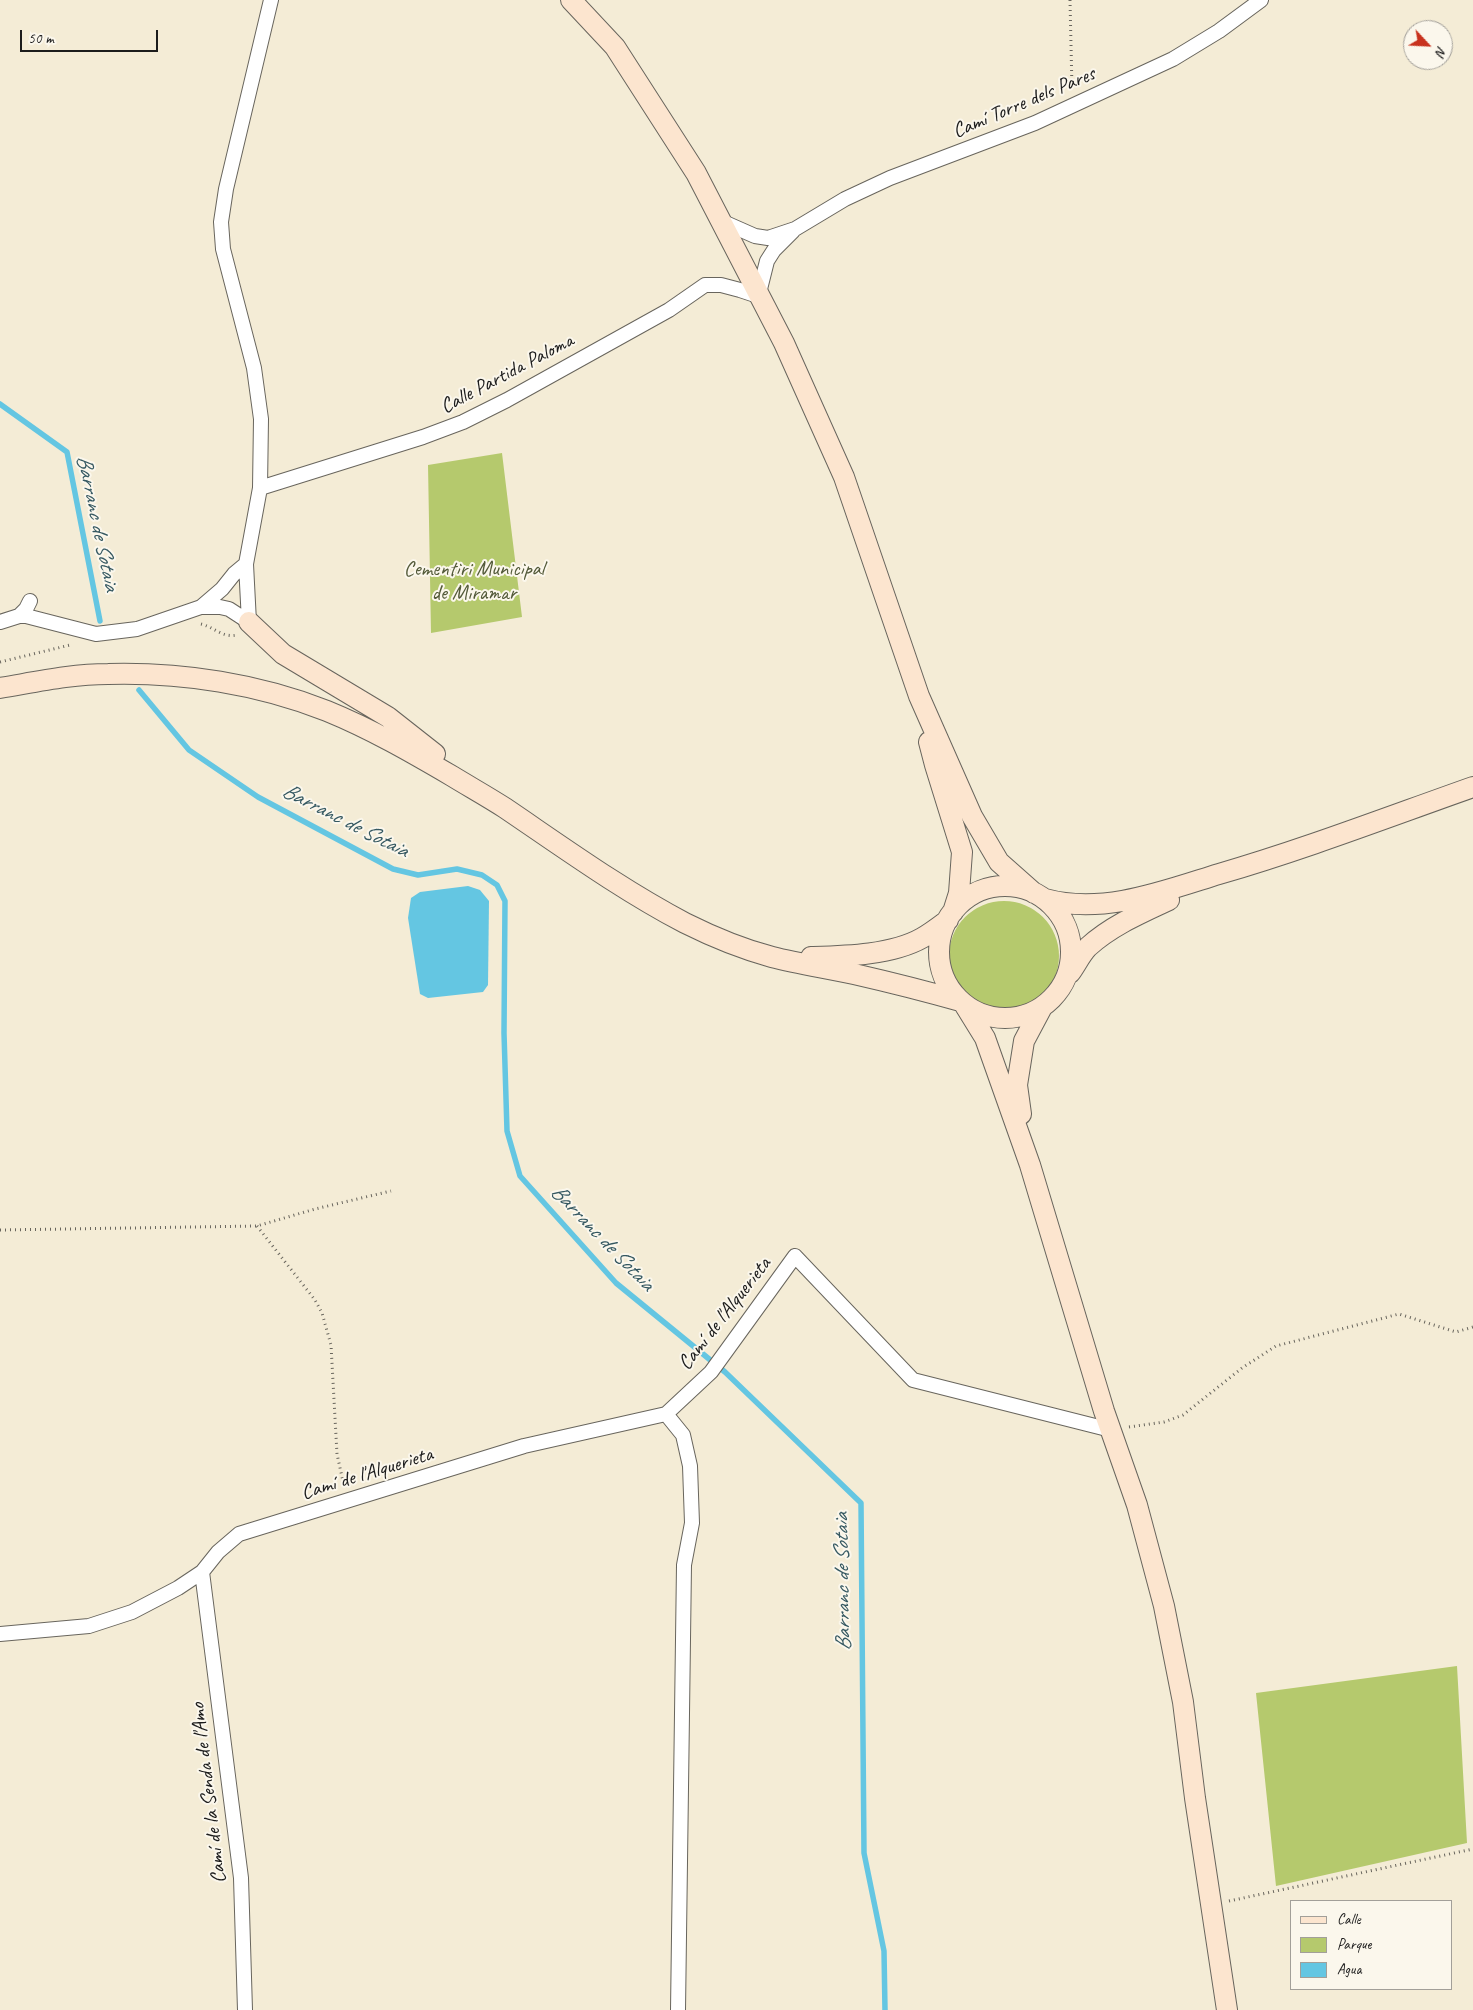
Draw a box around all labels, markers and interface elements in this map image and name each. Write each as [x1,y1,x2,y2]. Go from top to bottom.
scale bar [22,20,160,52]
north arrow [1403,20,1453,70]
text: 50 m [28,29,54,48]
text: N [1432,44,1451,59]
street label: Camí Torre dels Pares [949,62,1099,144]
street label: Calle Partida Paloma [436,328,578,420]
water label: Barranc de Sotaia [70,453,124,593]
park label: Cementiri Municipal de Miramar [404,556,544,606]
water label: Barranc de Sotaia [278,778,412,864]
water label: Barranc de Sotaia [545,1179,659,1297]
street label: Camí de l'Alquerieta [673,1253,777,1375]
street label: Camí de l'Alquerieta [298,1442,436,1506]
water label: Barranc de Sotaia [829,1513,857,1651]
street label: Camí de la Senda de l'Amo [185,1701,233,1885]
legend [1290,1900,1453,1990]
text: Calle [1337,1910,1361,1929]
text: Parque [1337,1935,1371,1954]
text: Agua [1337,1960,1361,1979]

